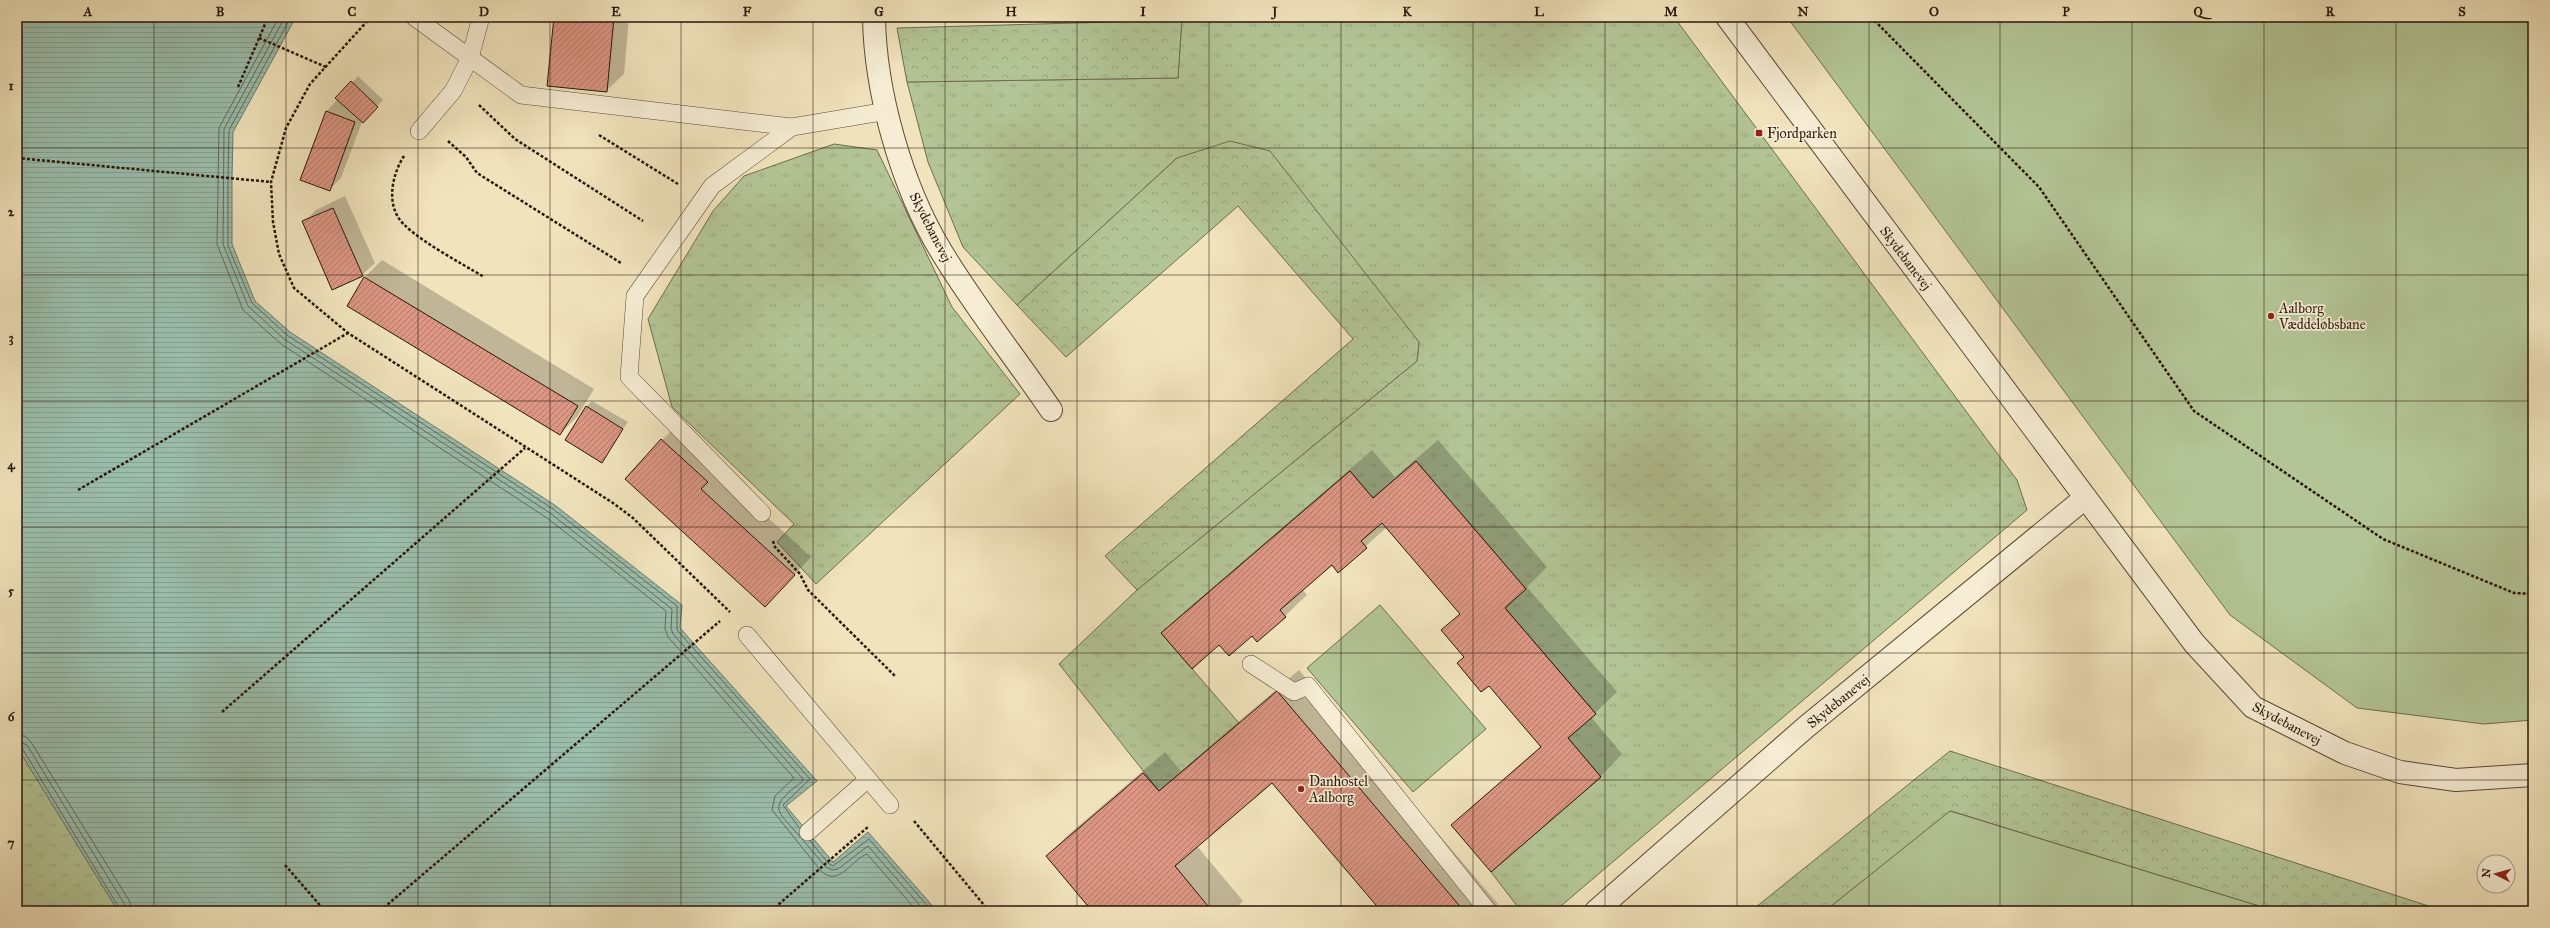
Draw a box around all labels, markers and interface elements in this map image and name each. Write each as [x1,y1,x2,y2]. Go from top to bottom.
text: A [83,4,93,20]
text: B [216,4,225,20]
text: C [348,4,357,20]
text: D [479,4,489,20]
text: E [611,4,621,20]
text: F [743,4,752,20]
text: G [874,4,884,20]
text: H [1005,4,1017,20]
text: I [1140,4,1146,20]
text: J [1270,4,1278,20]
text: K [1402,4,1412,20]
text: L [1534,4,1544,20]
text: M [1664,4,1678,20]
text: N [1797,4,1809,20]
text: O [1929,4,1939,20]
text: P [2062,4,2070,20]
text: Q [2193,4,2212,20]
text: R [2325,4,2335,20]
text: S [2458,4,2466,20]
text: 1 [8,78,14,94]
place label: Fjordparken [1767,125,1837,142]
marker: Fjordparken [1754,128,1764,138]
street label: Skydebanevej [906,190,955,265]
text: 2 [8,204,15,220]
street label: Skydebanevej [1876,223,1935,294]
place label: Aalborg Væddeløbsbane [2278,300,2366,333]
marker: Aalborg Væddeløbsbane [2266,311,2276,321]
text: 3 [8,330,14,346]
text: 4 [7,457,15,473]
text: 5 [8,583,15,599]
street label: Skydebanevej [1804,671,1873,732]
street label: Skydebanevej [2249,698,2324,749]
text: 6 [8,709,16,725]
place label: Danhostel Aalborg [1308,773,1368,806]
marker: Danhostel Aalborg [1296,784,1306,794]
text: 7 [8,835,15,851]
north arrow [2476,854,2516,894]
text: N [2480,867,2494,878]

